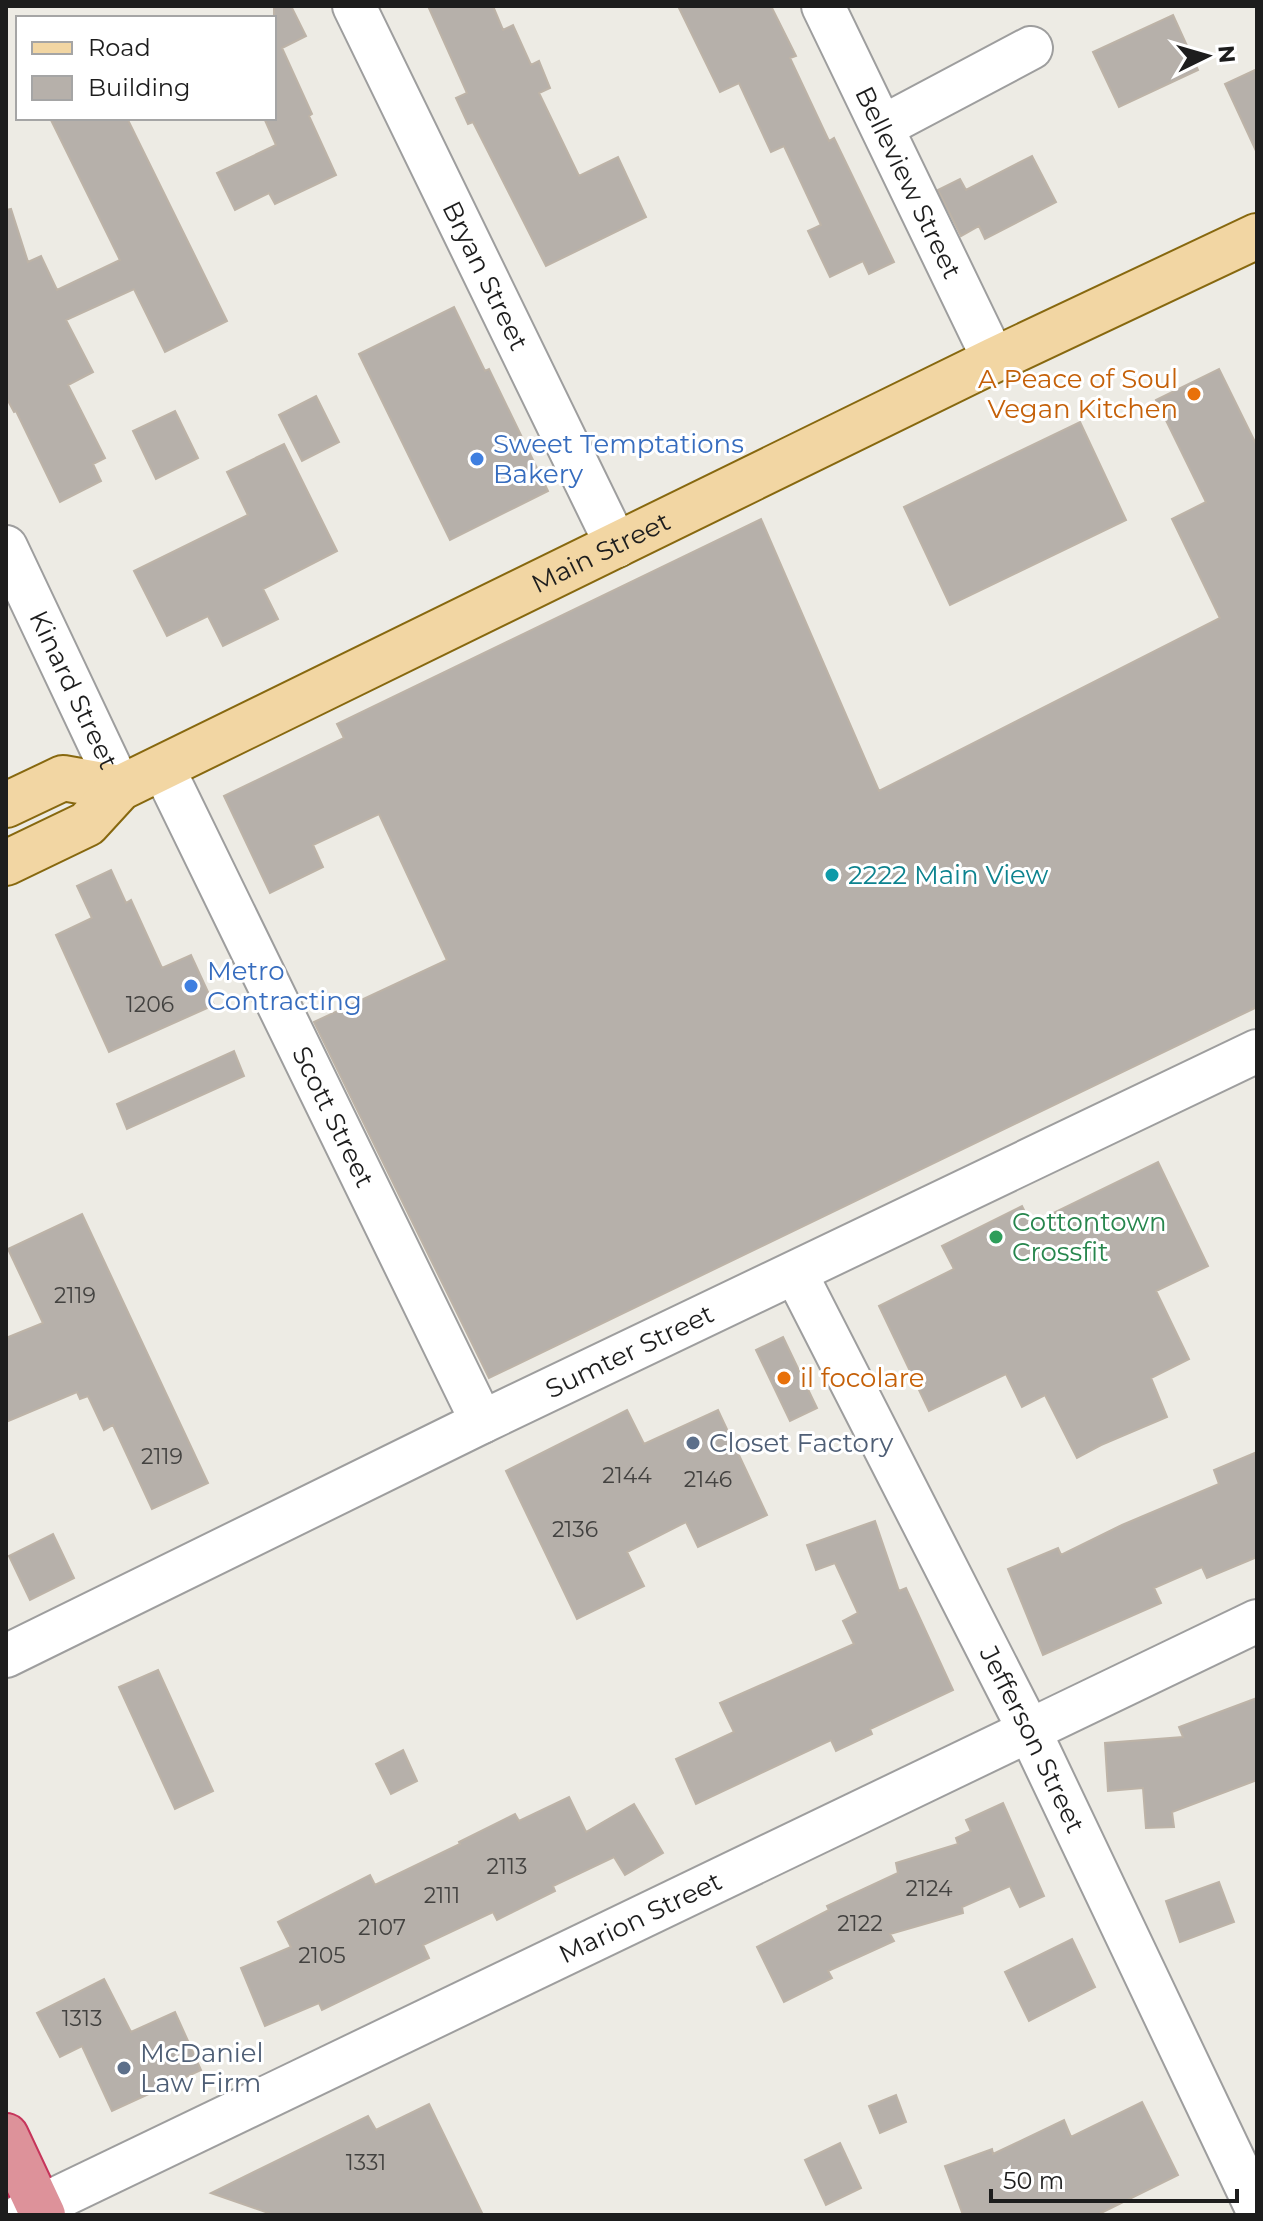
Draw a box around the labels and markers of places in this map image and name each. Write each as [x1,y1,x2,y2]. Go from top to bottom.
place label: A Peace of Soul Vegan Kitchen [978,363,1178,425]
marker: A Peace of Soul Vegan Kitchen [1185,385,1203,403]
place label: Sweet Temptations Bakery [493,428,744,490]
marker: Sweet Temptations Bakery [468,450,486,468]
place label: 2222 Main View [848,859,1049,891]
marker: 2222 Main View [823,866,841,884]
place label: Metro Contracting [207,955,362,1017]
marker: Metro Contracting [182,977,200,995]
place label: Cottontown Crossfit [1012,1206,1167,1268]
marker: Cottontown Crossfit [987,1228,1005,1246]
place label: il focolare [800,1362,925,1394]
marker: il focolare [775,1369,793,1387]
place label: Closet Factory [709,1427,894,1459]
marker: Closet Factory [684,1434,702,1452]
place label: McDaniel Law Firm [140,2037,264,2099]
marker: McDaniel Law Firm [115,2059,133,2077]

